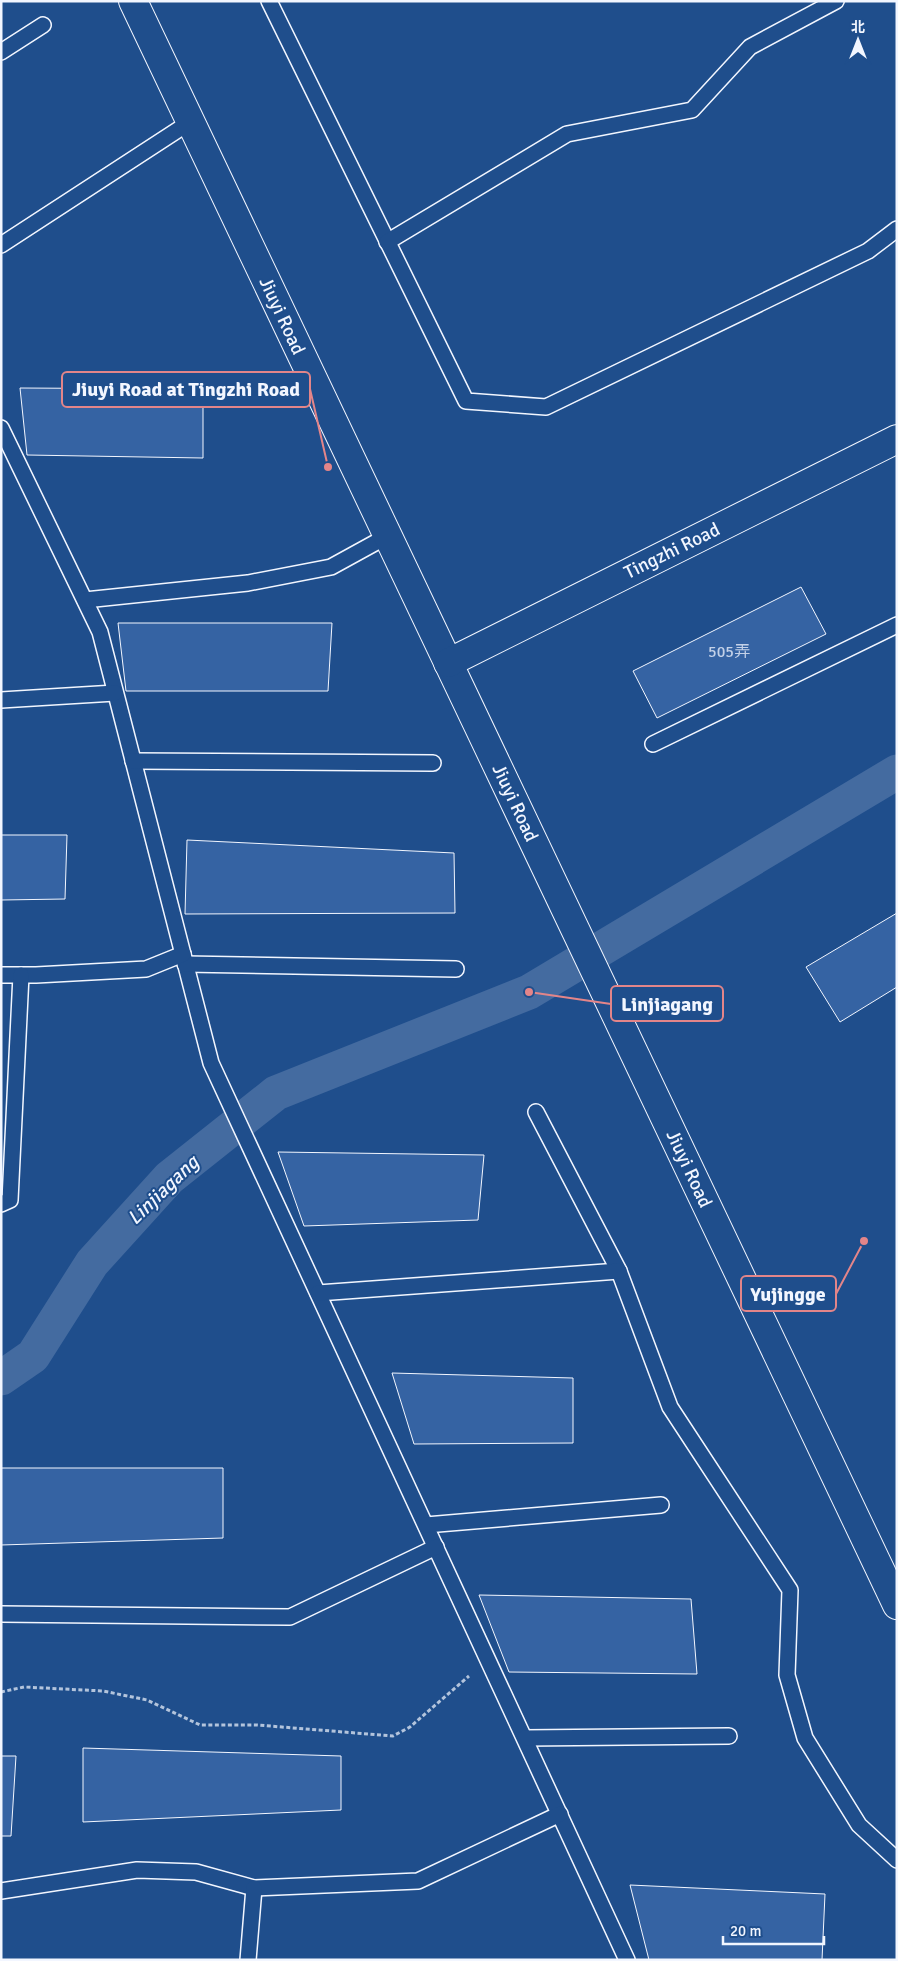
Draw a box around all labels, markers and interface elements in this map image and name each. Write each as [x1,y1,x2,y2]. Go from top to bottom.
north arrow [833,15,883,65]
text: 北 [851,19,865,36]
street label: Jiuyi Road [254,273,310,359]
callout: Jiuyi Road at Tingzhi Road [62,372,310,407]
text: Jiuyi Road at Tingzhi Road [72,377,300,402]
street label: Tingzhi Road [620,517,724,585]
house number: 505弄 [708,642,750,662]
street label: Jiuyi Road [487,760,543,846]
callout: Linjiagang [611,986,723,1021]
text: Linjiagang [621,992,713,1017]
street label: Jiuyi Road [661,1126,717,1212]
water label: Linjiagang [122,1149,205,1230]
callout: Yujingge [741,1276,836,1311]
text: Yujingge [749,1282,826,1307]
scale bar [723,1914,824,1946]
text: 20 m [730,1922,761,1940]

